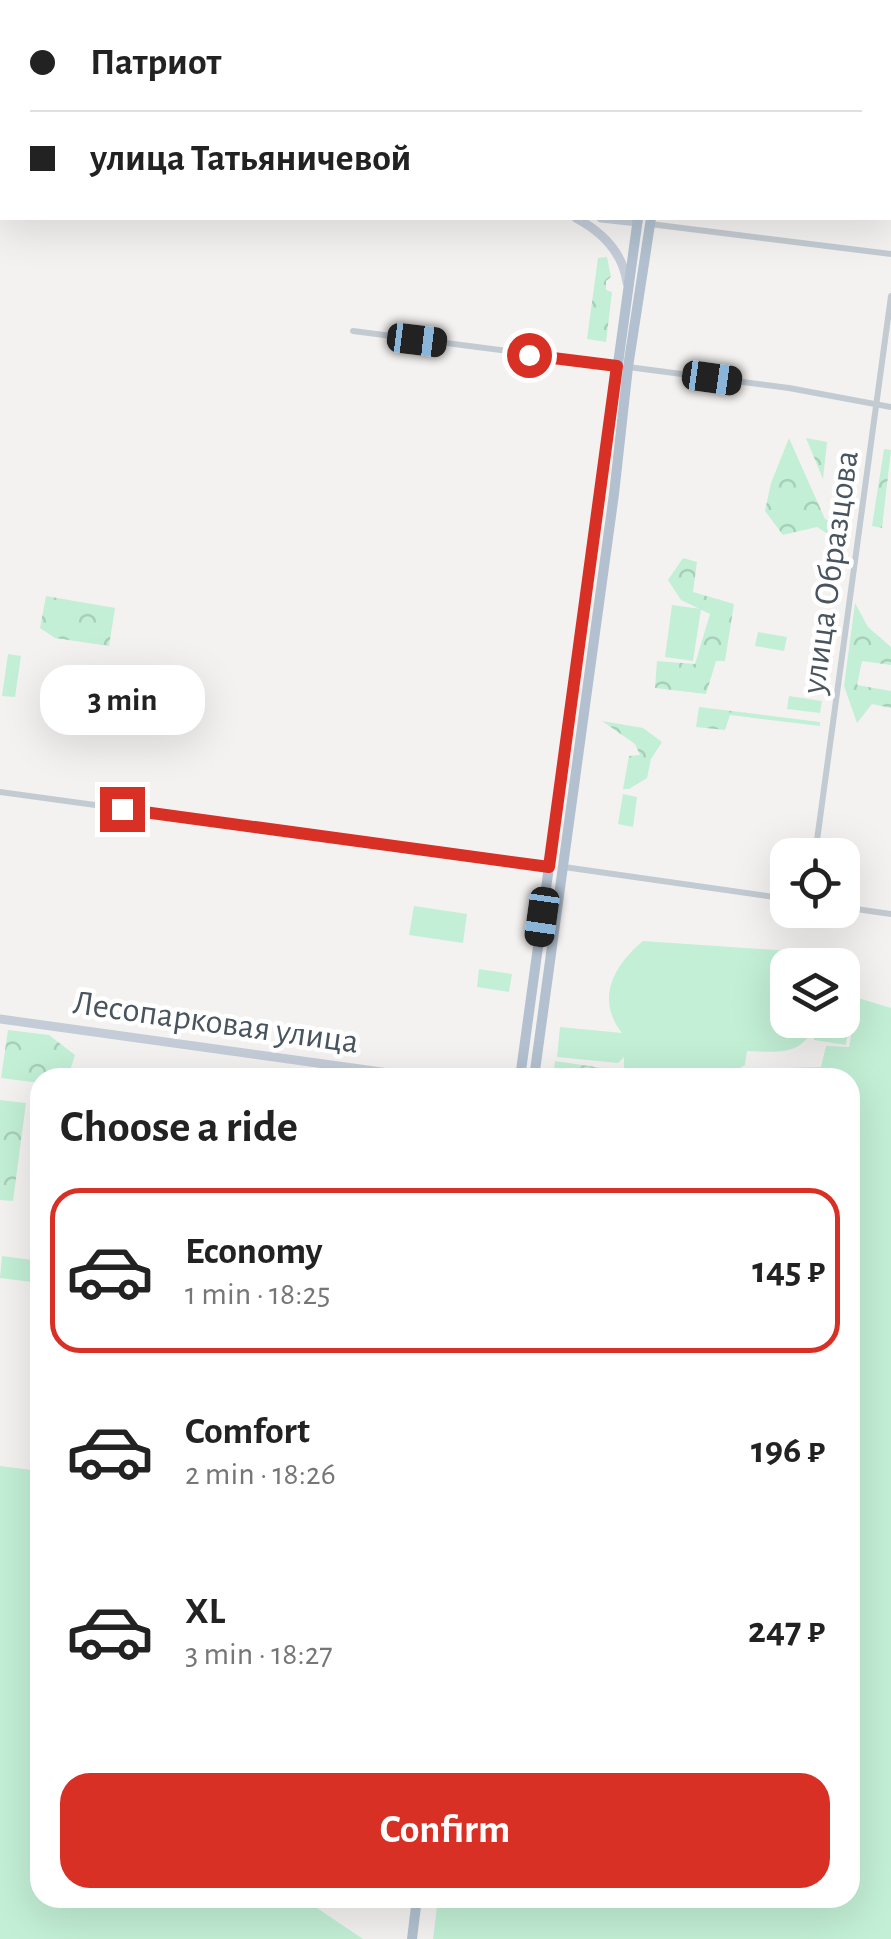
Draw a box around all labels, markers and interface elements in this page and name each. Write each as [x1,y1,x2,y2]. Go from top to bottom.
text: Патриот [90,44,221,82]
text: улица Татьяничевой [90,140,411,178]
car [385,321,449,359]
route start [507,333,552,378]
car [680,359,744,397]
street label: улица Образцова [796,448,865,697]
callout: 3 min [39,664,204,734]
text: 3 min [88,684,157,716]
route end [100,787,145,832]
map controls [770,838,860,1038]
button: locate [770,838,860,928]
car [523,885,561,949]
button: layers [770,948,860,1038]
street label: Лесопарковая улица [71,985,361,1060]
text: Choose a ride [60,1105,298,1150]
icon: car [65,1226,155,1316]
text: Economy [185,1233,323,1271]
text: 145 ₽ [752,1252,825,1290]
text: 1 min · 18:25 [185,1278,330,1310]
icon: car [65,1406,155,1496]
text: Comfort [185,1413,310,1451]
text: 196 ₽ [751,1432,825,1470]
text: 2 min · 18:26 [185,1458,336,1490]
icon: car [65,1586,155,1676]
text: XL [185,1593,225,1631]
text: 247 ₽ [748,1612,825,1650]
text: 3 min · 18:27 [185,1638,333,1670]
button: Confirm [60,1773,830,1888]

